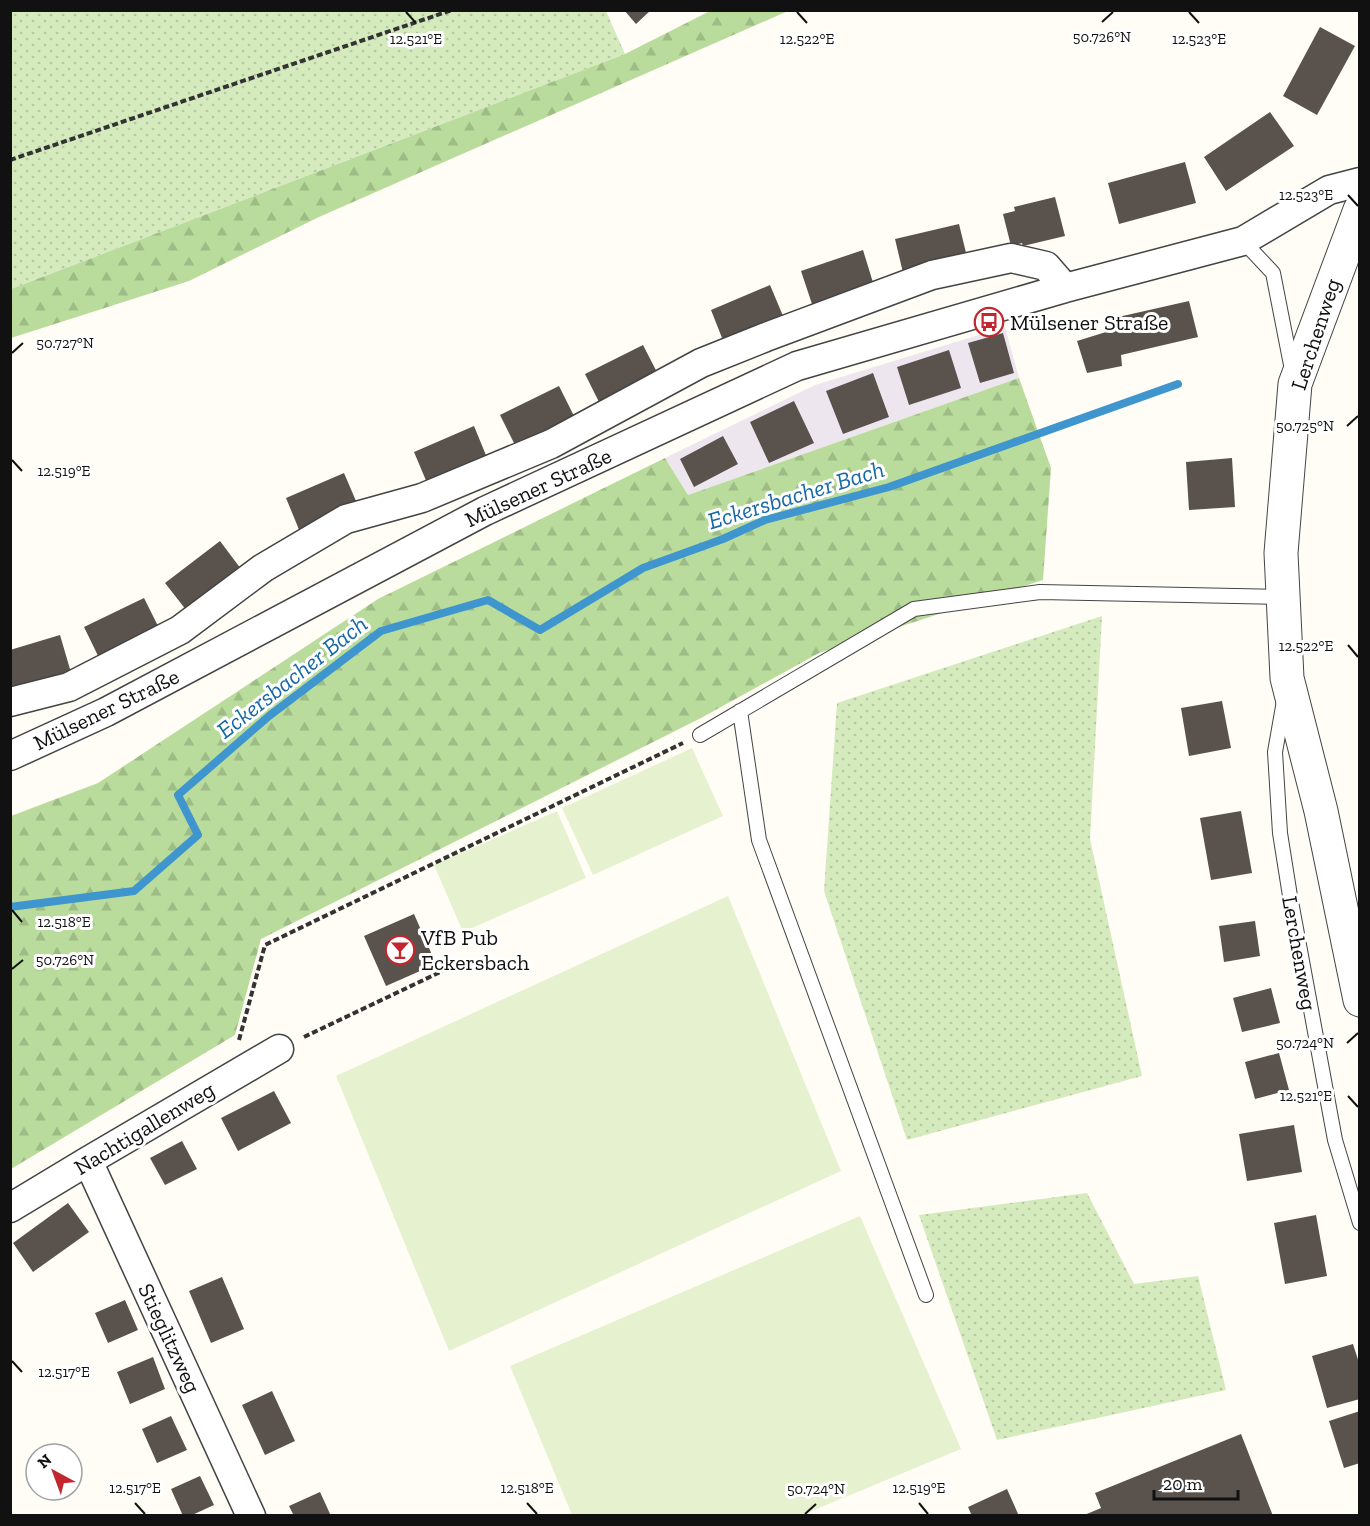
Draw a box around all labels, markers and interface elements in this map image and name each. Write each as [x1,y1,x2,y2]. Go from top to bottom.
text: 50.726°N [1073,28,1131,46]
text: 12.521°E [390,30,442,48]
text: 12.522°E [780,30,834,48]
text: 12.523°E [1172,30,1226,48]
text: 12.523°E [1279,186,1333,204]
street label: Lerchenweg [1285,275,1346,393]
bus stop icon: Mülsener Straße [973,306,1005,338]
place label: Mülsener Straße [1010,309,1168,336]
text: 50.727°N [36,334,94,352]
text: 50.725°N [1276,417,1334,435]
street label: Mülsener Straße [461,442,616,533]
water label: Eckersbacher Bach [704,454,888,535]
text: 12.519°E [38,462,91,480]
water label: Eckersbacher Bach [211,609,373,744]
text: 12.522°E [1279,637,1333,655]
street label: Mülsener Straße [29,663,183,756]
street label: Lerchenweg [1276,894,1323,1012]
text: 12.518°E [38,913,91,931]
place label: VfB Pub Eckersbach [420,924,530,976]
bar icon: VfB Pub Eckersbach [384,934,416,966]
text: 50.726°N [36,951,94,969]
text: 50.724°N [1276,1034,1334,1052]
street label: Nachtigallenweg [69,1076,219,1181]
text: 12.521°E [1280,1087,1332,1105]
street label: Stieglitzweg [132,1279,207,1397]
text: 12.517°E [38,1363,90,1381]
north arrow [24,1442,84,1502]
text: N [34,1450,55,1472]
scale bar [1154,1463,1238,1501]
text: 20 m [1163,1473,1203,1495]
text: 12.517°E [109,1479,161,1497]
text: 12.518°E [501,1479,554,1497]
text: 12.519°E [893,1479,946,1497]
text: 50.724°N [787,1480,845,1498]

